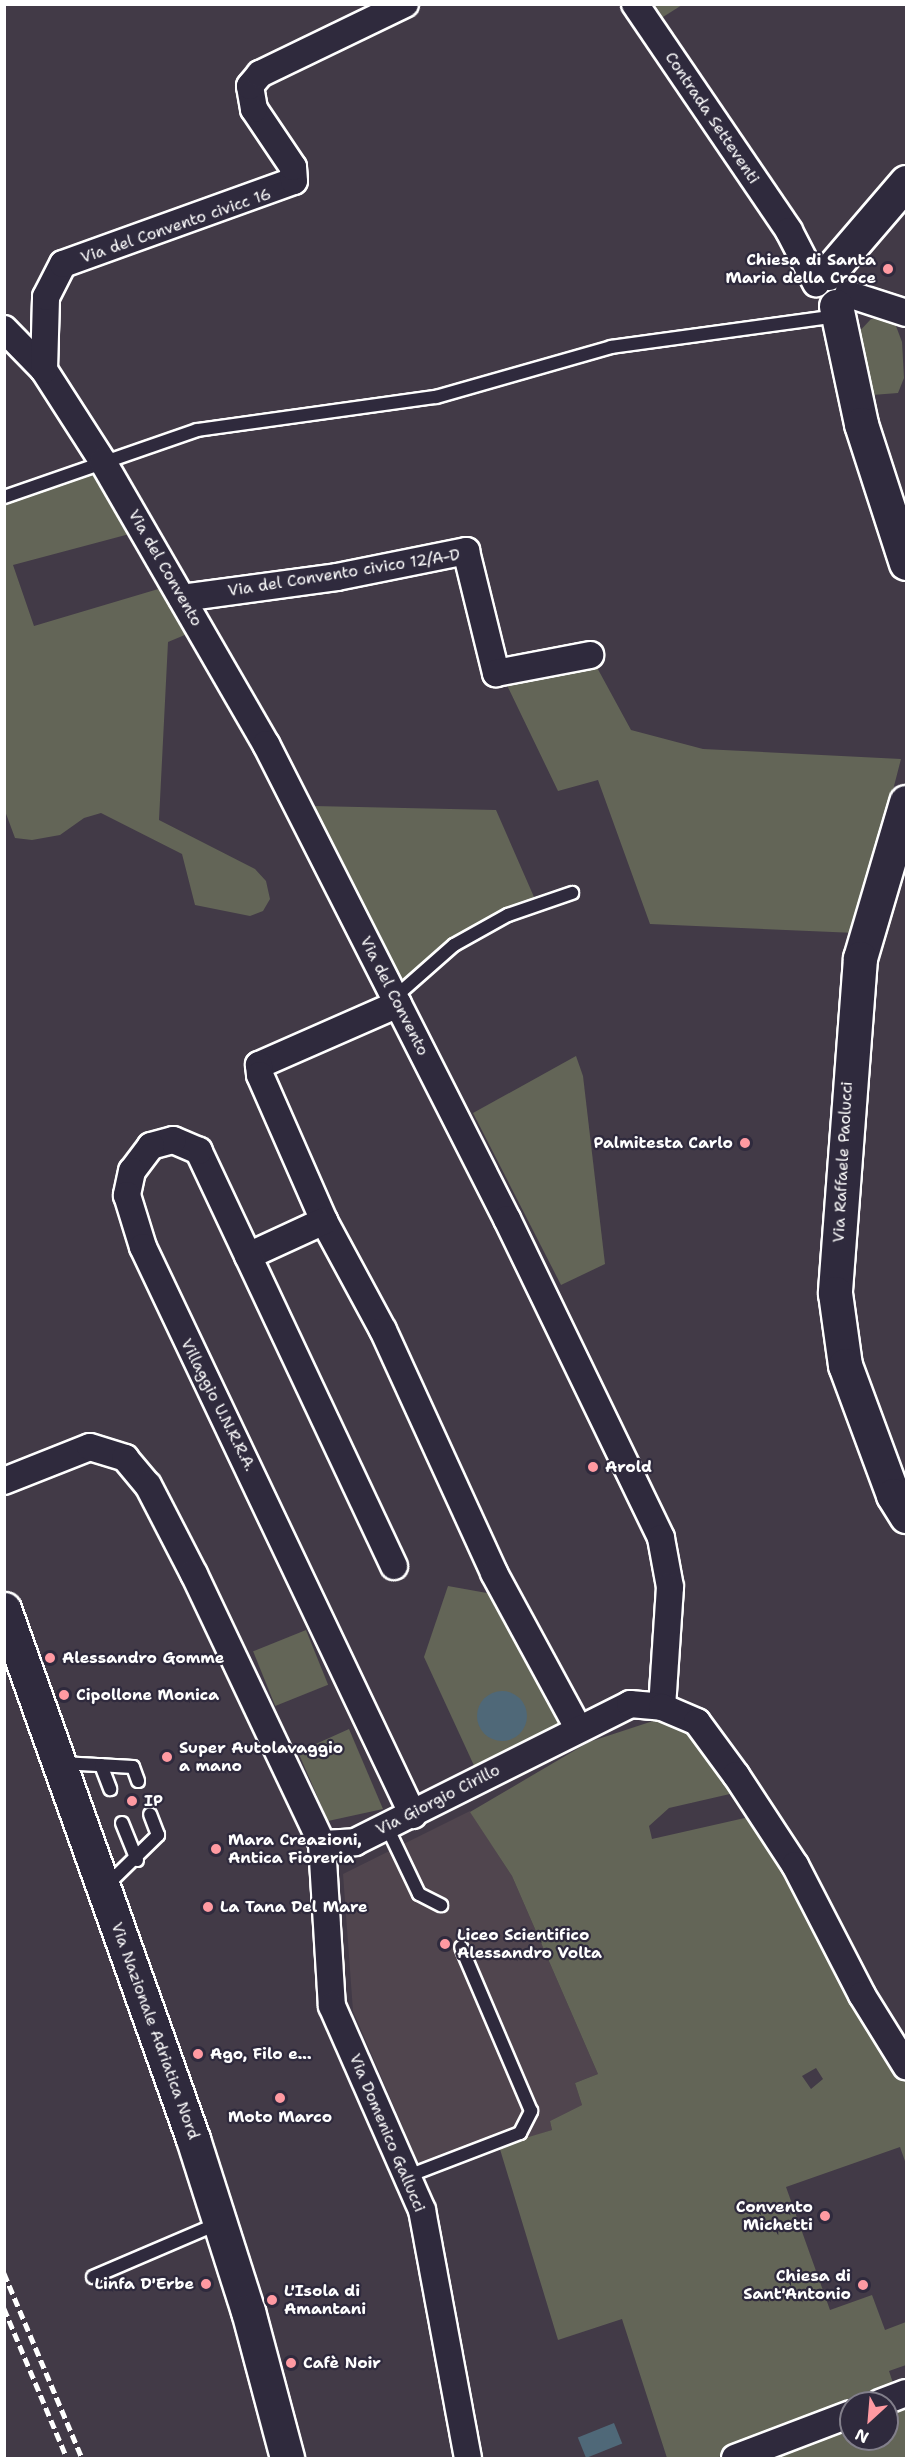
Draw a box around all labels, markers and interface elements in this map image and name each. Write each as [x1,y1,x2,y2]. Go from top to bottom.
street label: Contrada Setteventi [661,48,763,188]
street label: Via del Convento civicc 16 [78,184,274,268]
place label: Chiesa di Santa Maria della Croce [725,250,876,288]
marker: Chiesa di Santa Maria della Croce [881,262,895,276]
street label: Via del Convento [124,506,206,630]
street label: Via del Convento civico 12/A-D [226,545,462,601]
street label: Via del Convento [356,933,432,1059]
street label: Via Raffaele Paolucci [829,1081,857,1243]
place label: Palmitesta Carlo [594,1133,733,1153]
marker: Palmitesta Carlo [738,1136,752,1150]
street label: Villaggio U.N.R.R.A. [176,1336,260,1474]
place label: Arold [605,1457,652,1477]
marker: Arold [586,1460,600,1474]
place label: Alessandro Gomme [62,1648,224,1668]
marker: Alessandro Gomme [43,1651,57,1665]
place label: Cipollone Monica [76,1685,219,1705]
marker: Cipollone Monica [57,1688,71,1702]
place label: Super Autolavaggio a mano [179,1738,343,1776]
marker: Super Autolavaggio a mano [160,1750,174,1764]
street label: Via Giorgio Cirillo [373,1760,503,1840]
place label: IP [144,1791,163,1811]
marker: IP [125,1794,139,1808]
place label: Mara Creazioni, Antica Fioreria [228,1830,362,1868]
marker: Mara Creazioni, Antica Fioreria [209,1842,223,1856]
place label: La Tana Del Mare [220,1897,368,1917]
marker: La Tana Del Mare [201,1900,215,1914]
street label: Via Nazionale Adriatica Nord [107,1920,203,2142]
place label: Liceo Scientifico Alessandro Volta [457,1925,602,1963]
marker: Liceo Scientifico Alessandro Volta [438,1937,452,1951]
place label: Ago, Filo e... [210,2044,312,2064]
marker: Ago, Filo e... [191,2047,205,2061]
street label: Via Domenico Gallucci [345,2051,429,2215]
marker: Moto Marco [273,2091,287,2105]
place label: Moto Marco [228,2107,332,2127]
place label: Convento Michetti [736,2197,813,2235]
marker: Convento Michetti [818,2209,832,2223]
place label: Chiesa di Sant'Antonio [743,2266,851,2304]
place label: Linfa D'Erbe [95,2274,194,2294]
marker: Linfa D'Erbe [199,2277,213,2291]
marker: Chiesa di Sant'Antonio [856,2278,870,2292]
place label: L'Isola di Amantani [284,2281,366,2319]
marker: L'Isola di Amantani [265,2293,279,2307]
place label: Cafè Noir [303,2353,381,2373]
marker: Cafè Noir [284,2356,298,2370]
north arrow [839,2391,899,2451]
text: N [851,2424,872,2448]

